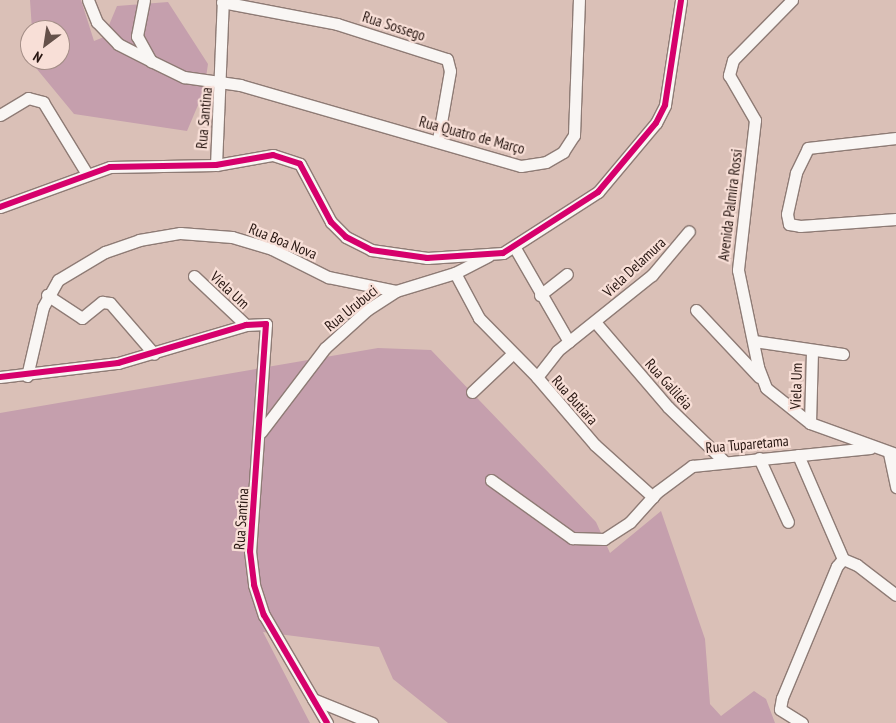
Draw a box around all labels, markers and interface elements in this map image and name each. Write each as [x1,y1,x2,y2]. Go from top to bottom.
street label: Rua Sossego [360,7,428,45]
north arrow [20,20,70,70]
text: N [30,47,46,67]
street label: Rua Santina [192,86,216,150]
street label: Rua Quatro de Março [417,112,527,158]
street label: Avenida Palmira Rossi [714,148,746,262]
street label: Rua Boa Nova [246,219,320,263]
street label: Viela Delamura [599,233,669,301]
street label: Viela Um [207,268,253,312]
street label: Rua Urubuci [321,281,381,335]
street label: Rua Galiléia [642,355,696,413]
street label: Viela Um [786,362,806,410]
street label: Rua Butiara [548,372,602,428]
street label: Rua Tuparetama [705,431,789,457]
street label: Rua Santina [230,488,252,550]

